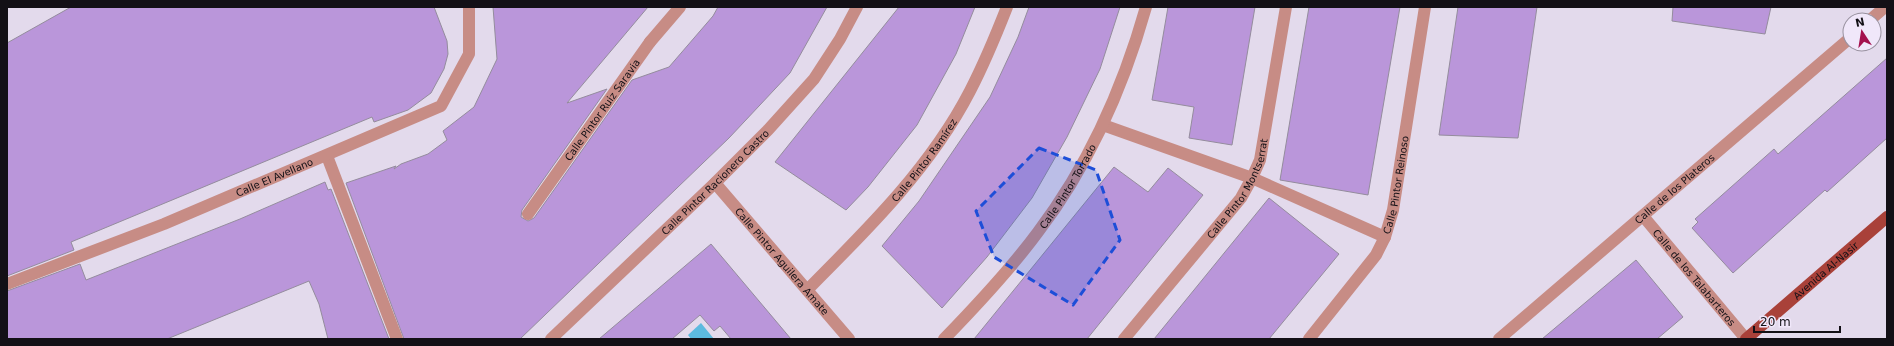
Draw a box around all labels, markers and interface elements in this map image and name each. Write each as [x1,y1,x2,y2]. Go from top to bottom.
north arrow [1842,12,1882,52]
text: N [1854,15,1866,30]
street label: Calle Pintor Ruiz Saravia [563,57,642,163]
street label: Calle Pintor Ramírez [889,117,959,204]
street label: Calle Pintor Racionero Castro [659,128,771,237]
street label: Calle Pintor Reinoso [1381,135,1411,235]
street label: Calle Pintor Montserrat [1205,138,1270,241]
street label: Calle Pintor Torrado [1037,142,1098,231]
street label: Calle de los Plateros [1633,152,1717,226]
street label: Calle El Avellano [234,156,315,199]
street label: Calle Pintor Aguilera Amate [733,206,831,317]
street label: Calle de los Talabarteros [1650,227,1738,328]
street label: Avenida Al-Nasir [1791,239,1861,302]
scale bar [1754,308,1840,334]
text: 20 m [1760,315,1791,329]

